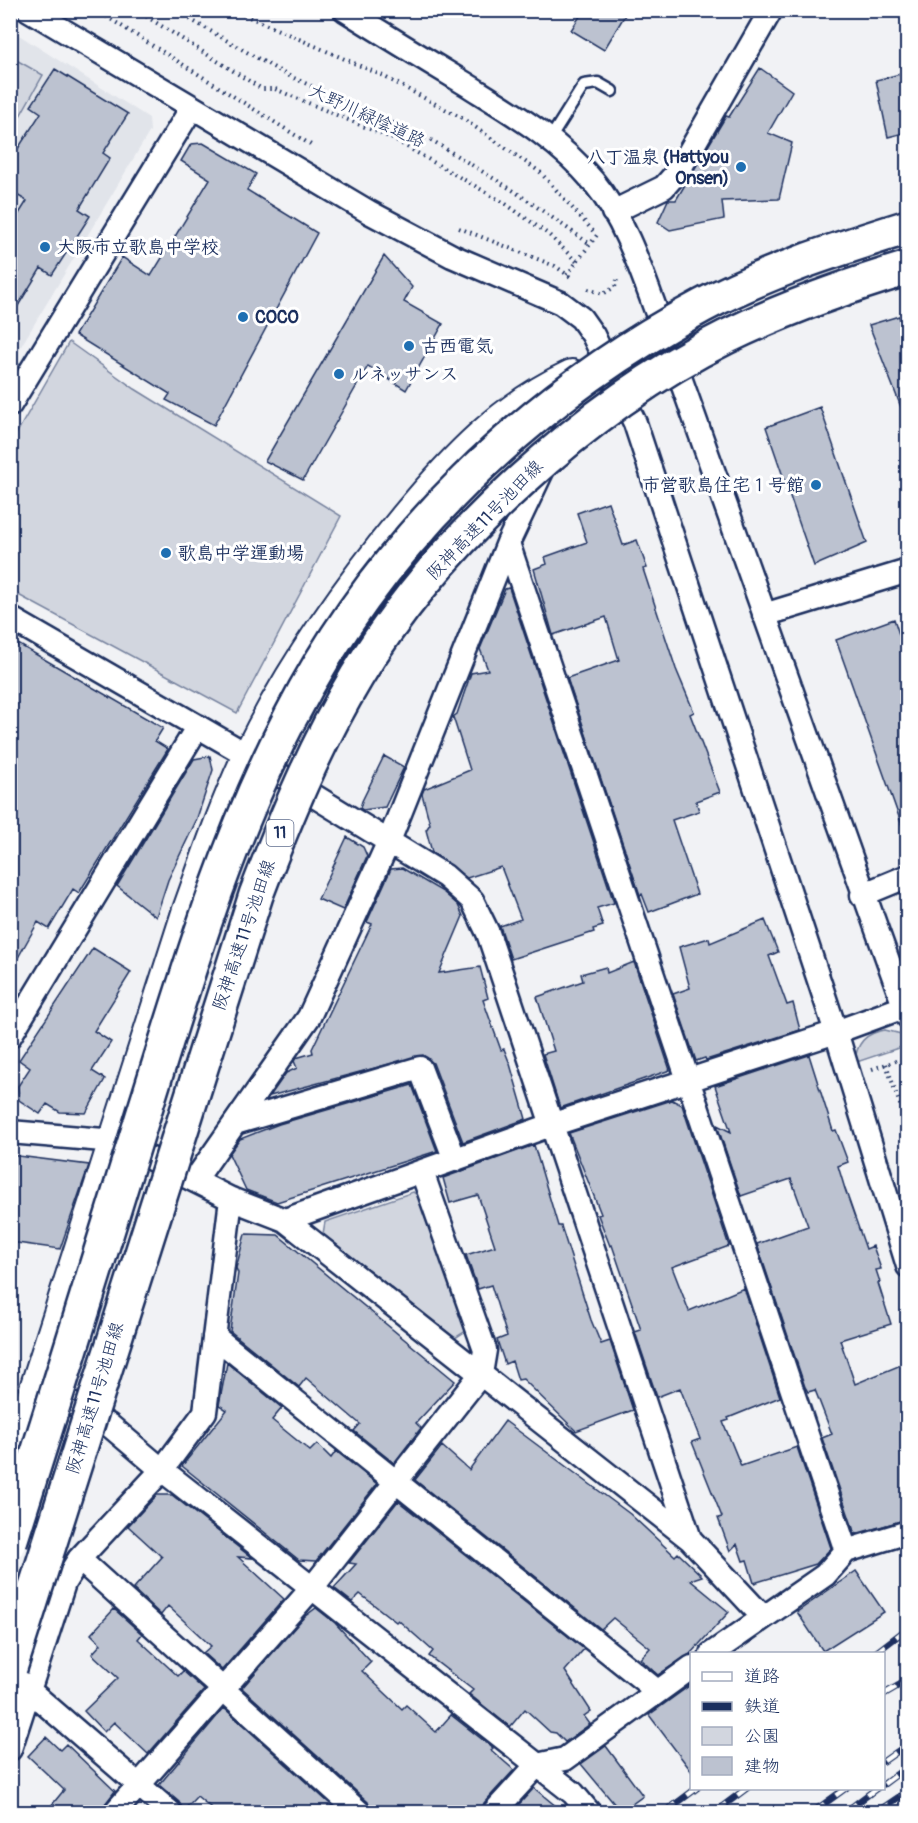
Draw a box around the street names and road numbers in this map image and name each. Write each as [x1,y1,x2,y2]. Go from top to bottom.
street label: 大野川緑陰道路 [305,79,429,153]
street label: 阪神高速11号池田線 [422,455,548,585]
road number: 11 [266,820,294,846]
street label: 阪神高速11号池田線 [207,857,281,1013]
street label: 阪神高速11号池田線 [61,1319,129,1477]

